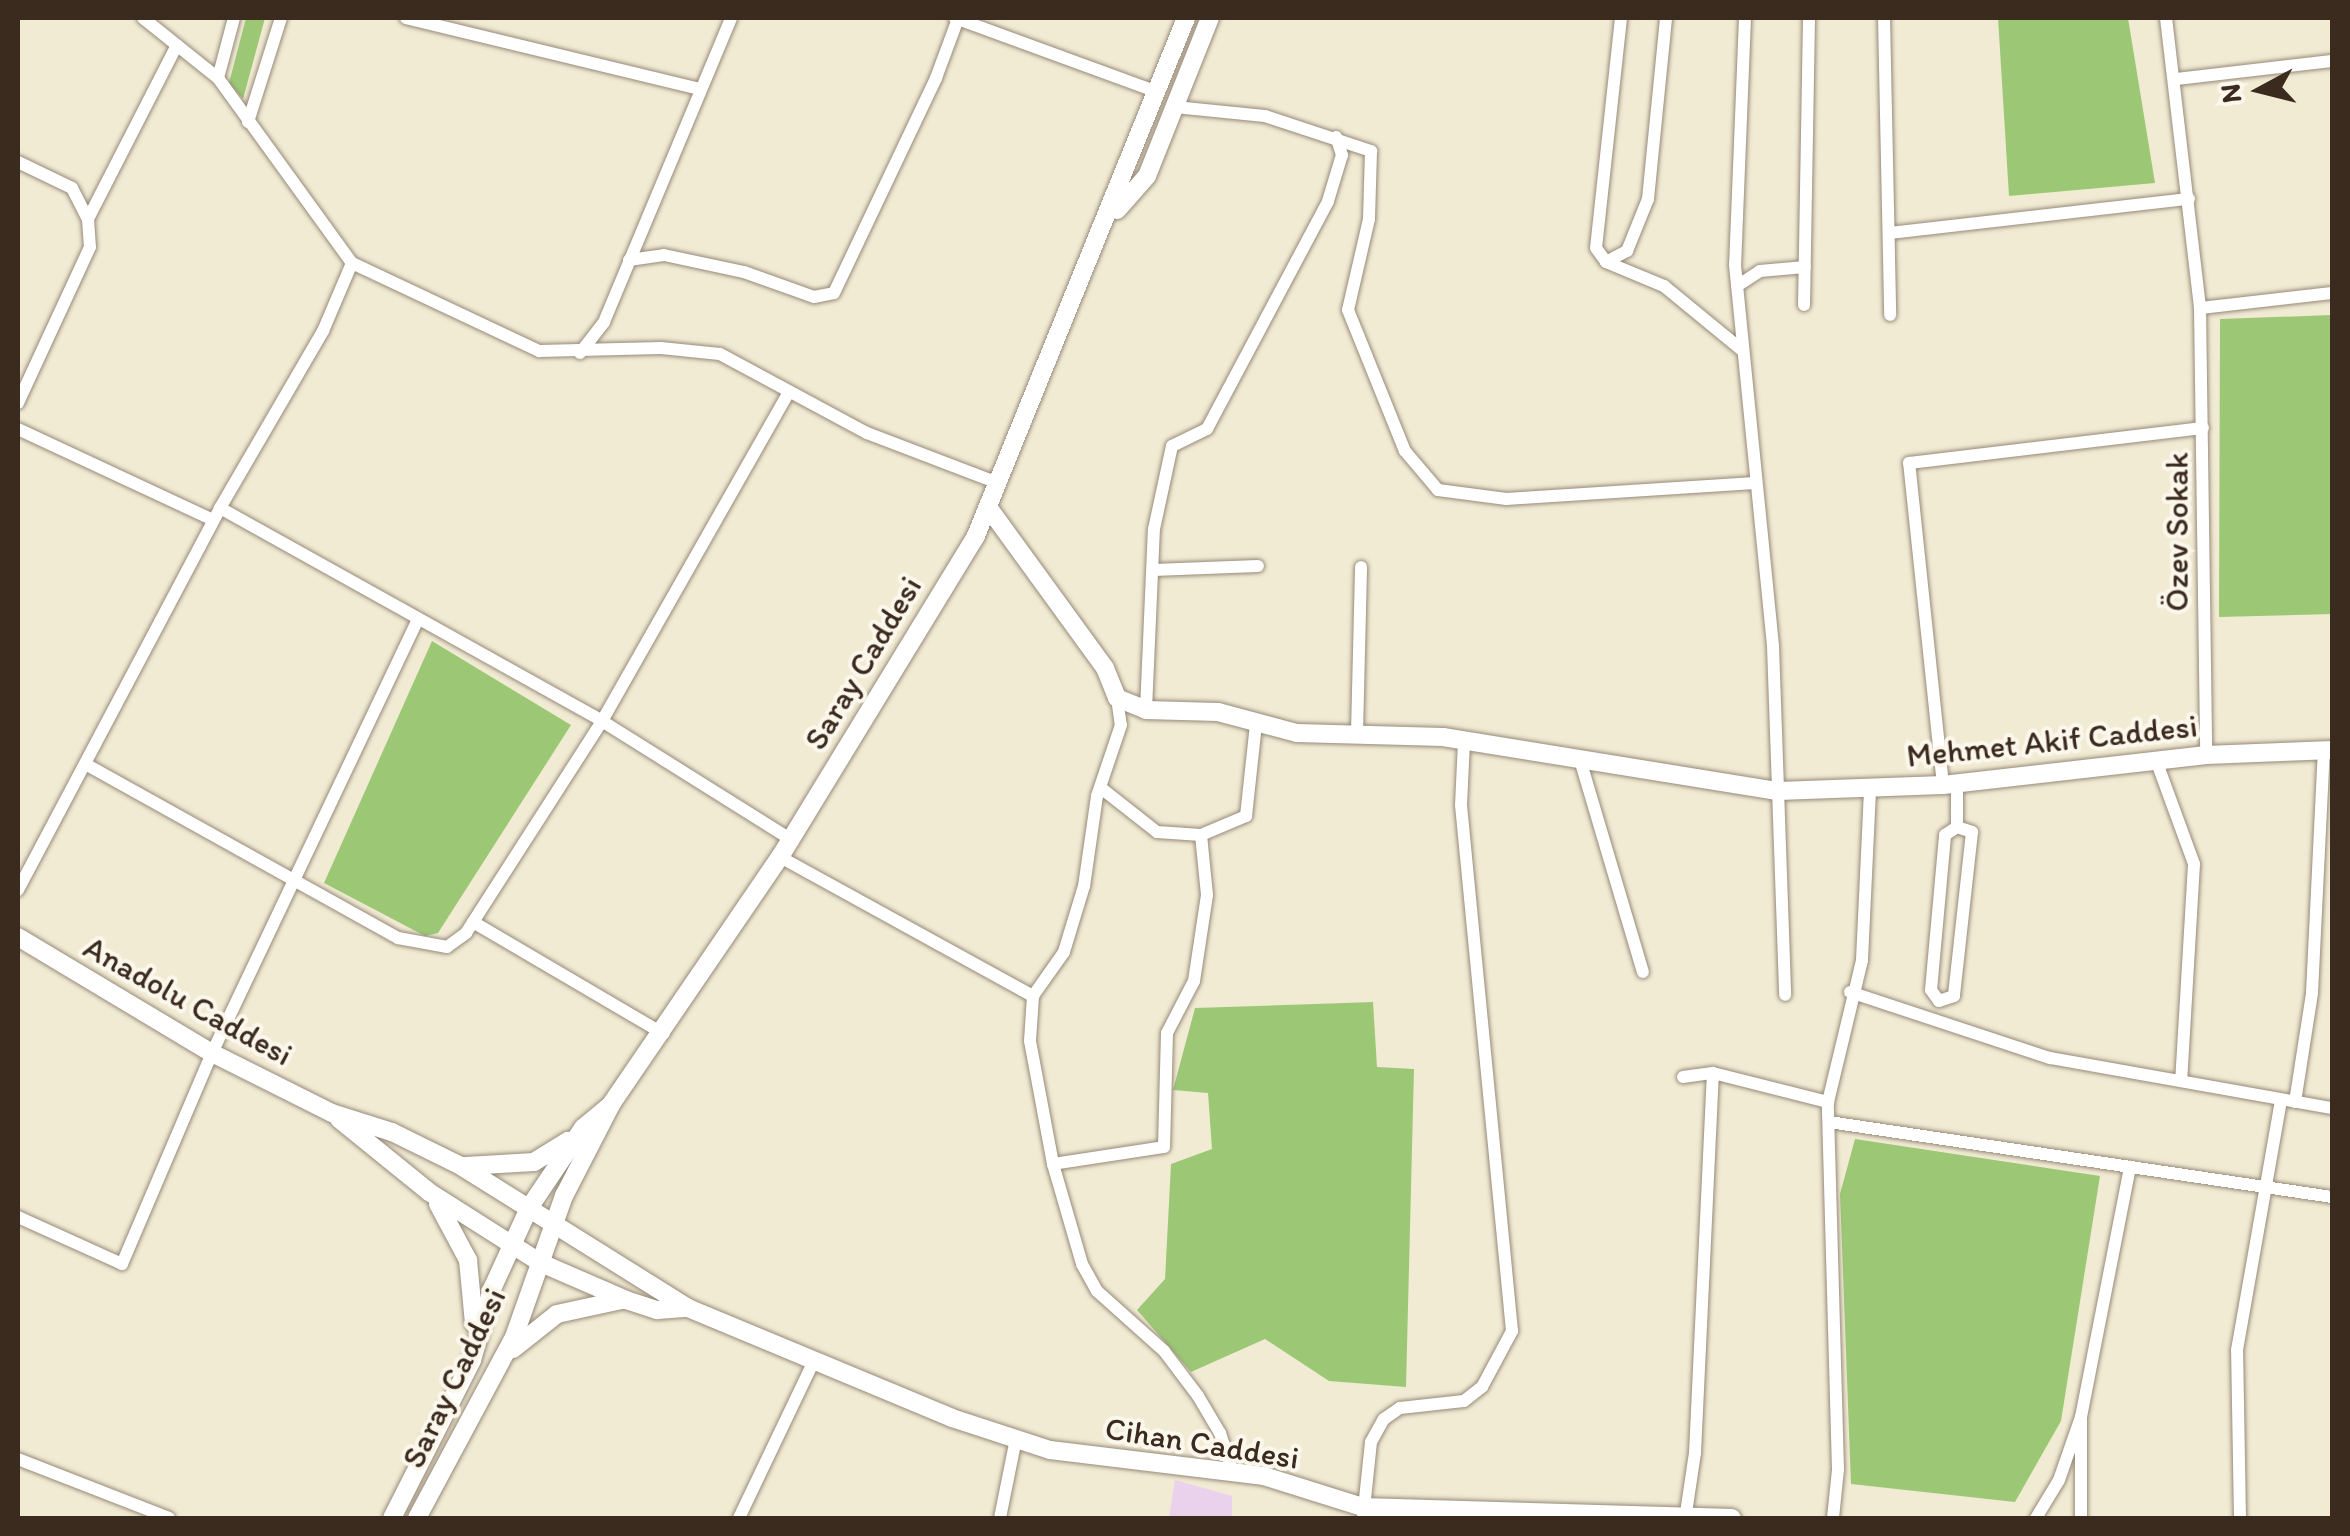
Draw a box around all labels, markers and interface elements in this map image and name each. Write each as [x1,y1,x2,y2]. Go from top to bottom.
north arrow [2210,40,2310,140]
text: N [2212,82,2248,105]
street label: Özev Sokak [2158,453,2196,611]
street label: Saray Caddesi [796,570,930,756]
street label: Mehmet Akif Caddesi [1905,707,2199,775]
street label: Anadolu Caddesi [77,928,299,1074]
street label: Saray Caddesi [394,1282,514,1474]
street label: Cihan Caddesi [1102,1409,1302,1477]

